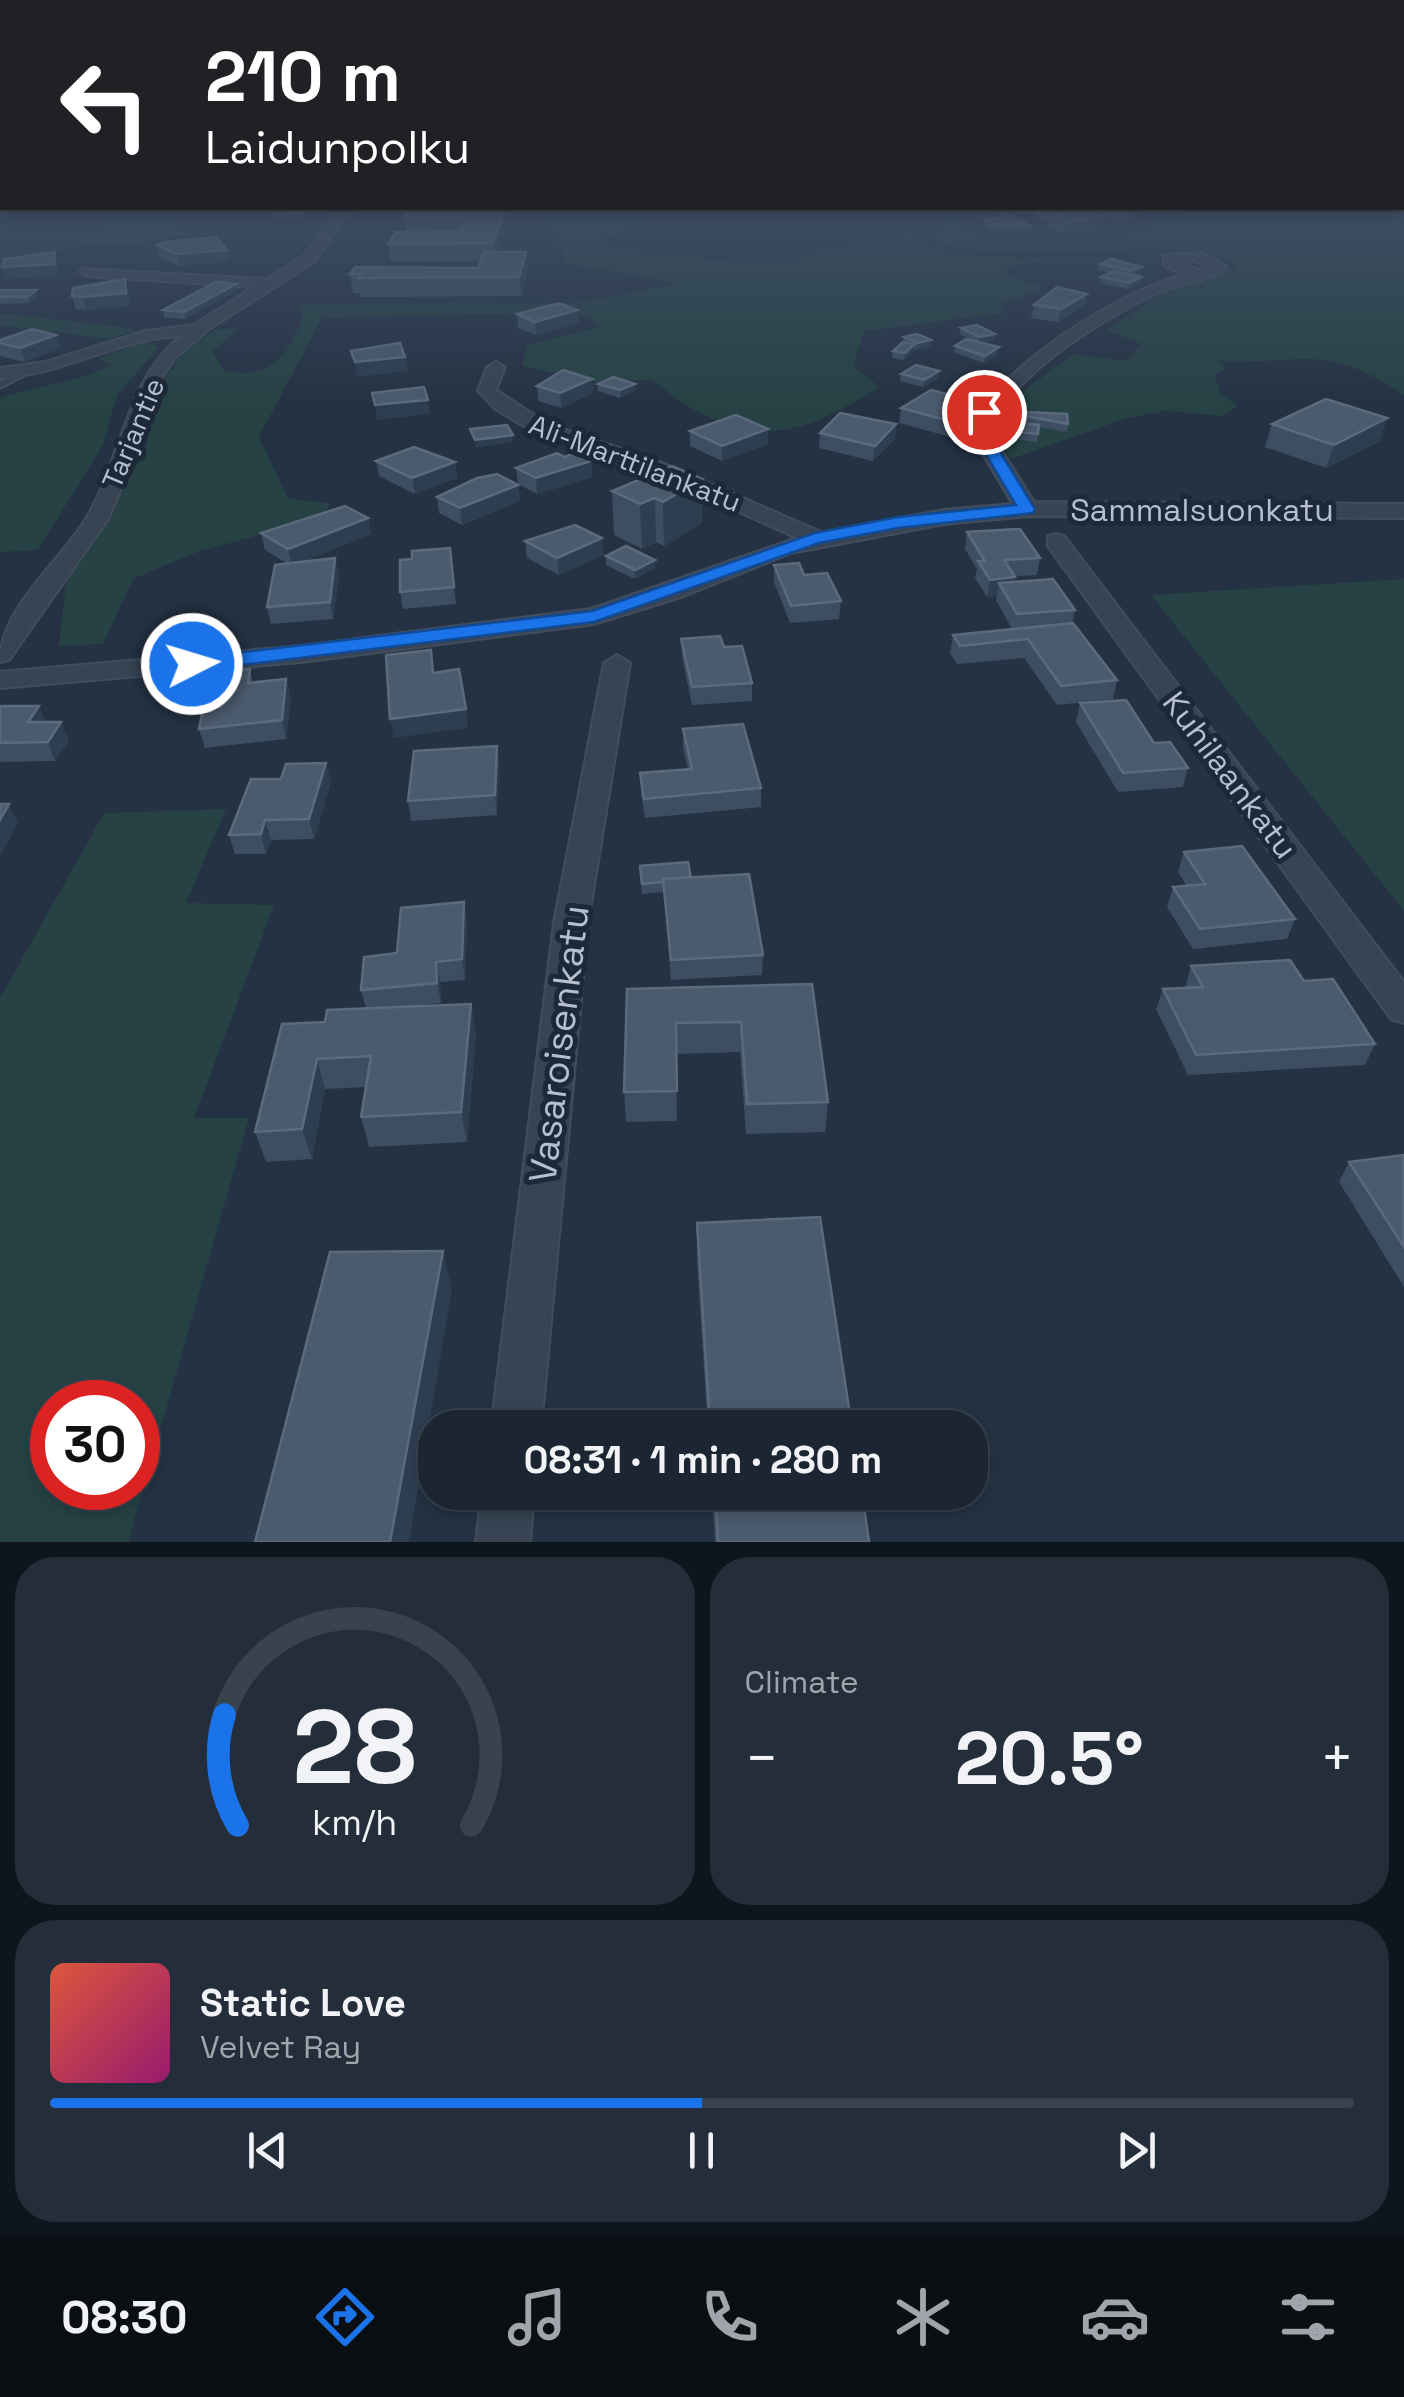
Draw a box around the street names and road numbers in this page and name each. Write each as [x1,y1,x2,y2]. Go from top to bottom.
street label: Tarjantie [94,372,172,494]
street label: Ali-Marttilankatu [524,406,746,520]
street label: Sammalsuonkatu [1070,490,1334,530]
street label: Kuhilaankatu [1154,683,1306,867]
street label: Vasaroisenkatu [518,902,600,1186]

